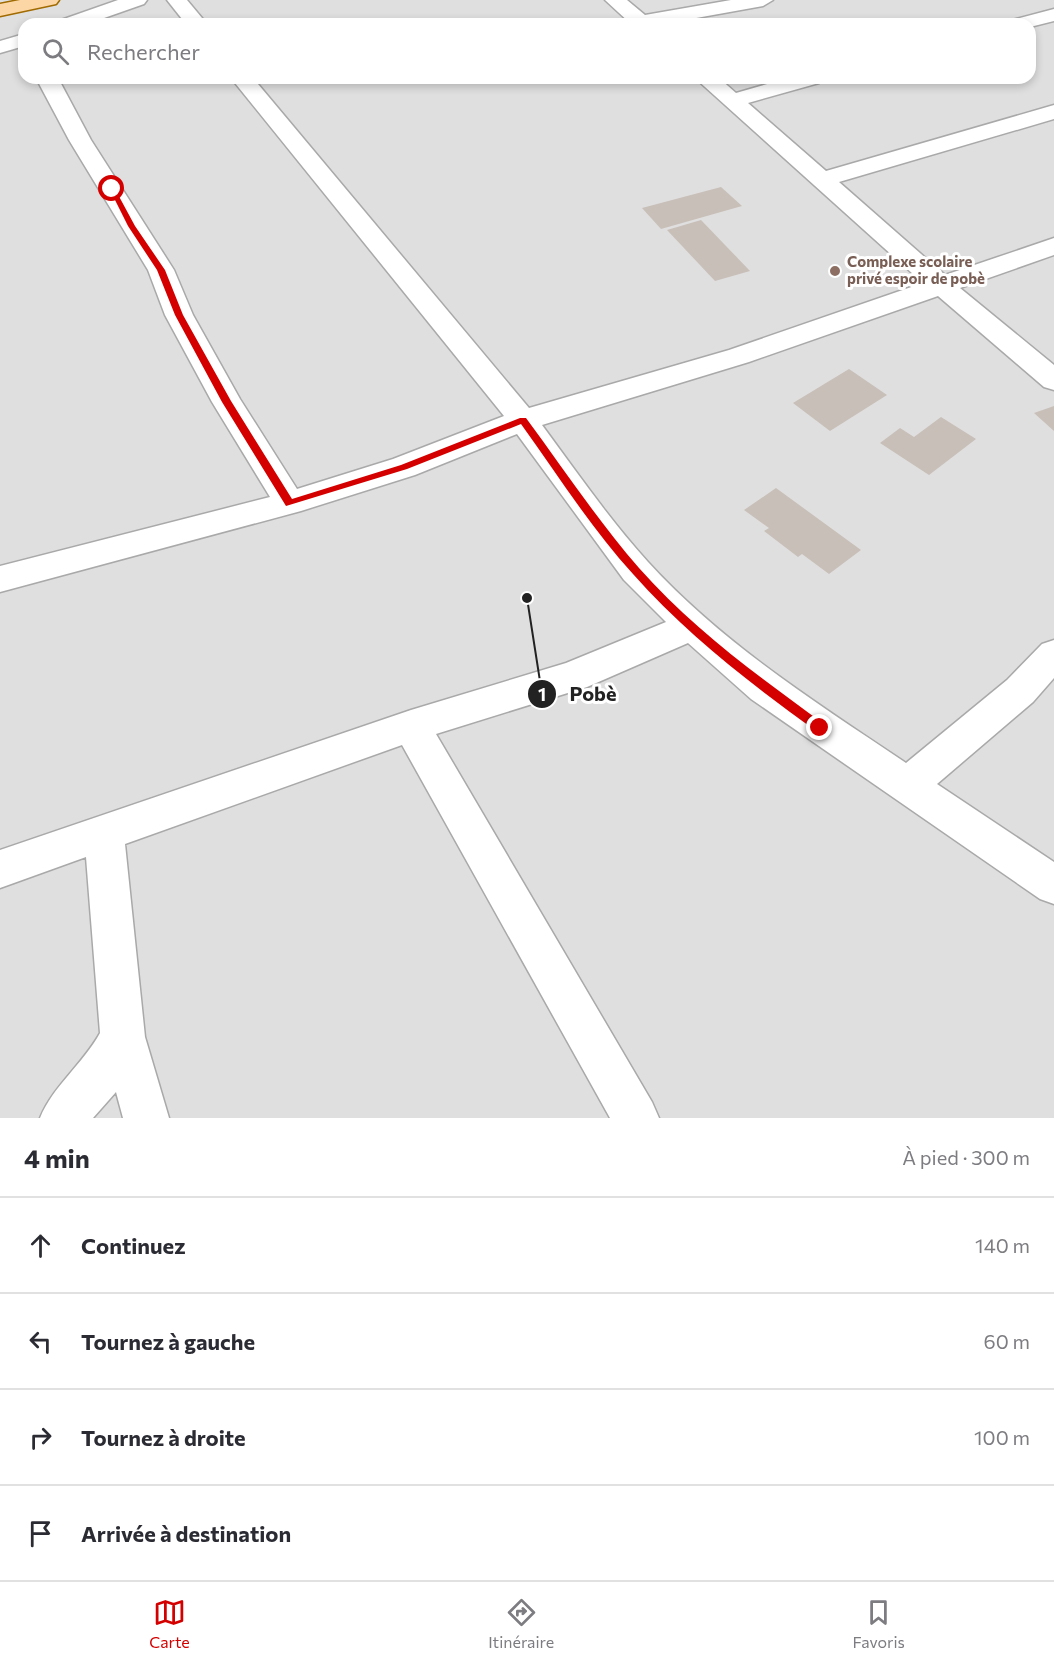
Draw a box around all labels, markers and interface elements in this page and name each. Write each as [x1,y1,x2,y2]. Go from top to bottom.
search box [18,18,1036,84]
icon: search [39,35,72,68]
text: Rechercher [87,38,200,65]
route start [98,175,124,201]
place label: Complexe scolaire privé espoir de pobè [847,252,985,287]
marker: Complexe scolaire privé espoir de pobè [828,264,842,278]
callout: Pobè [527,675,628,713]
text: Pobè [569,681,617,705]
text: 1 [538,683,546,705]
route end [806,714,832,740]
text: 4 min [24,1142,90,1173]
text: À pied · 300 m [902,1145,1030,1169]
icon: ahead [24,1229,57,1262]
text: Continuez [81,1232,186,1259]
text: 140 m [975,1233,1030,1257]
icon: left [24,1325,57,1358]
text: Tournez à gauche [81,1328,255,1355]
text: 60 m [984,1329,1030,1353]
icon: right [24,1421,57,1454]
text: Tournez à droite [81,1424,246,1451]
text: 100 m [974,1425,1030,1449]
icon: arrive [24,1517,57,1550]
text: Arrivée à destination [81,1520,291,1547]
tab: Carte [149,1596,190,1651]
tab: Itinéraire [488,1596,554,1651]
tab: Favoris [853,1596,905,1651]

